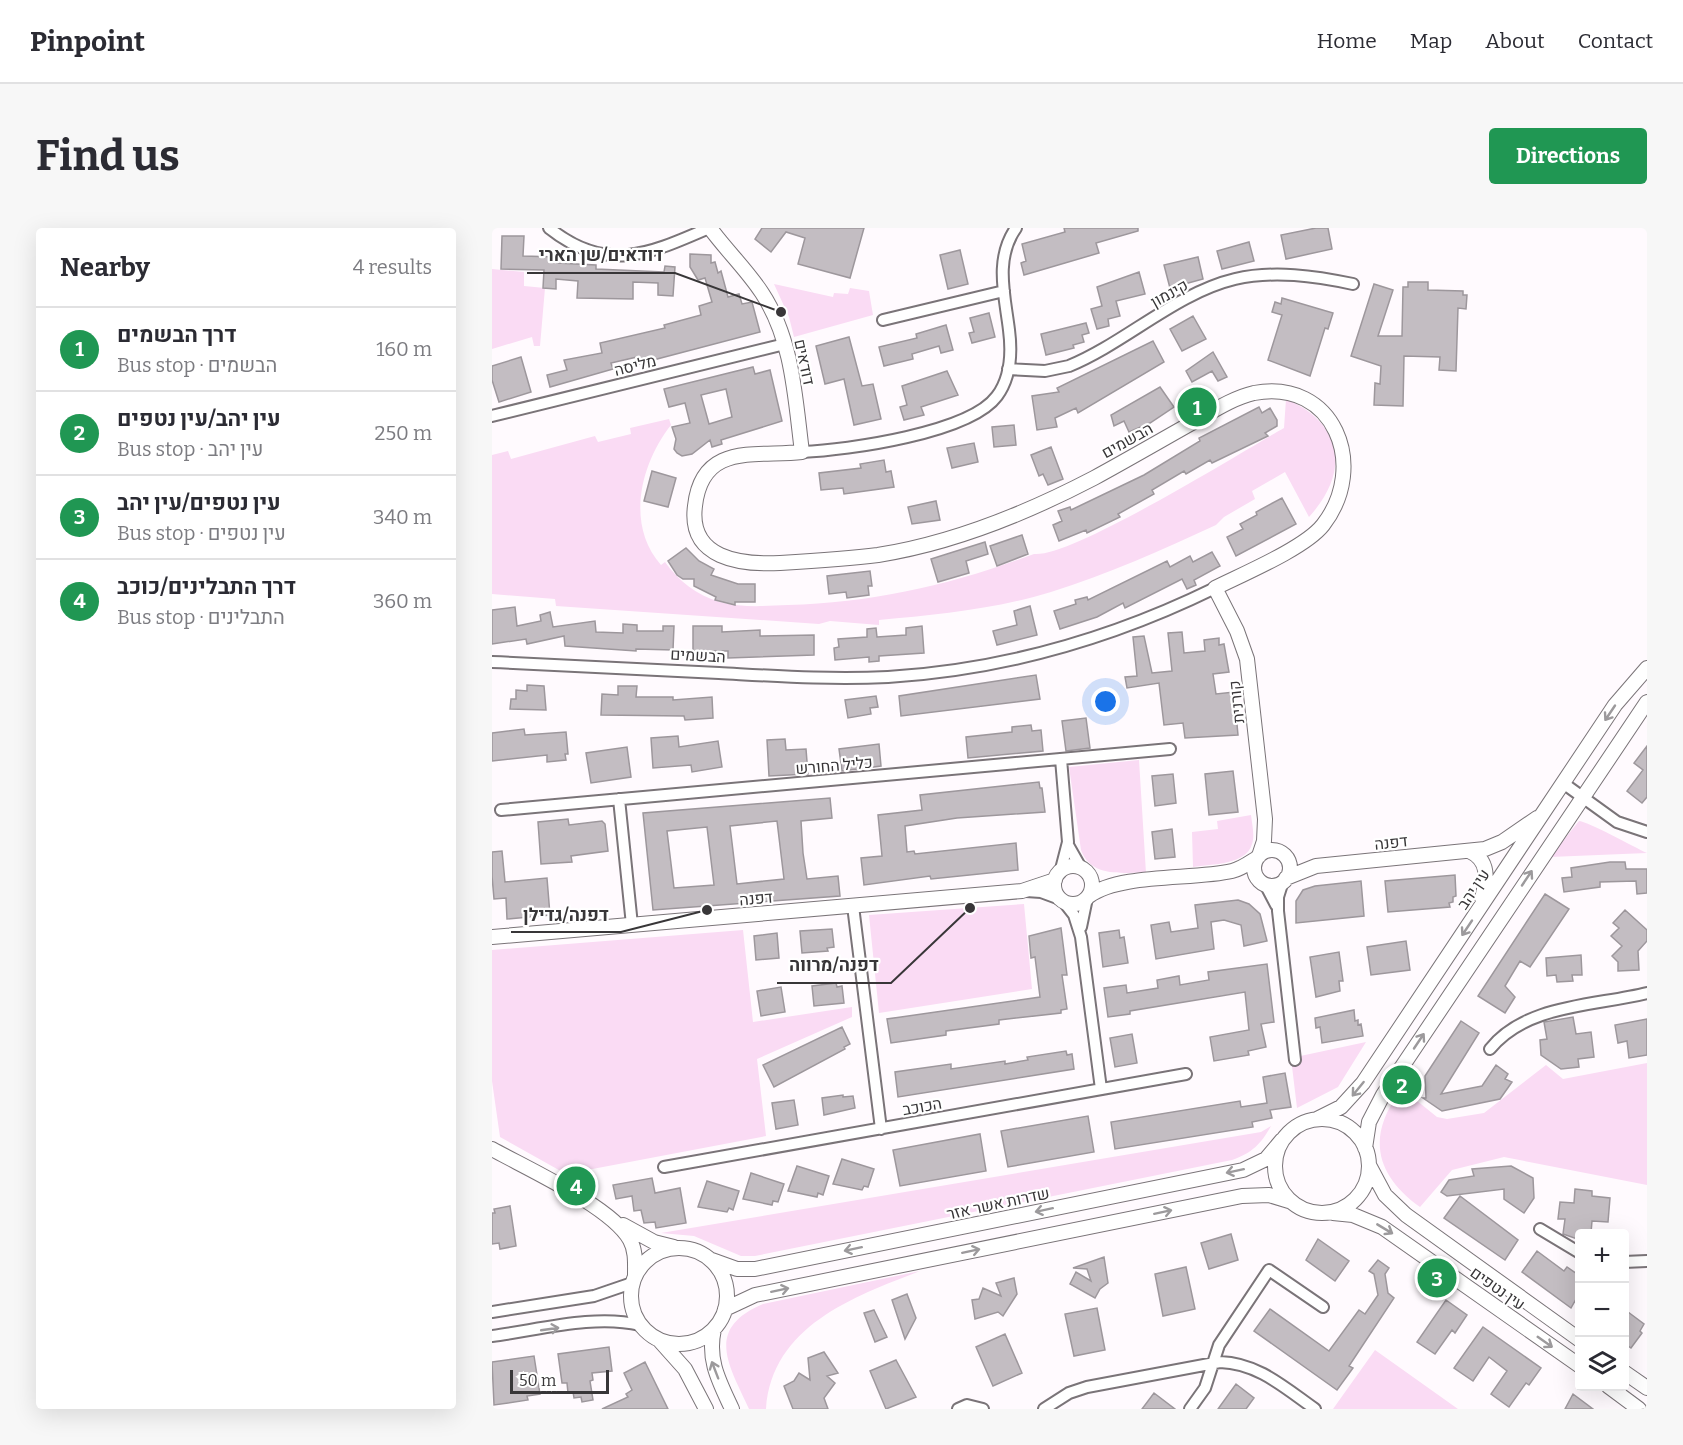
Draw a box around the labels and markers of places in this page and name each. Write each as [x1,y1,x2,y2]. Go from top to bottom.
callout: דודאים/שן הארי [527,237,675,273]
pin: 1 [1178,384,1216,429]
callout: דפנה/גדילן [511,896,621,932]
callout: דפנה/מרווה [777,947,891,983]
pin: 2 [1382,1062,1422,1108]
pin: 4 [556,1164,596,1208]
pin: 3 [1418,1256,1456,1300]

